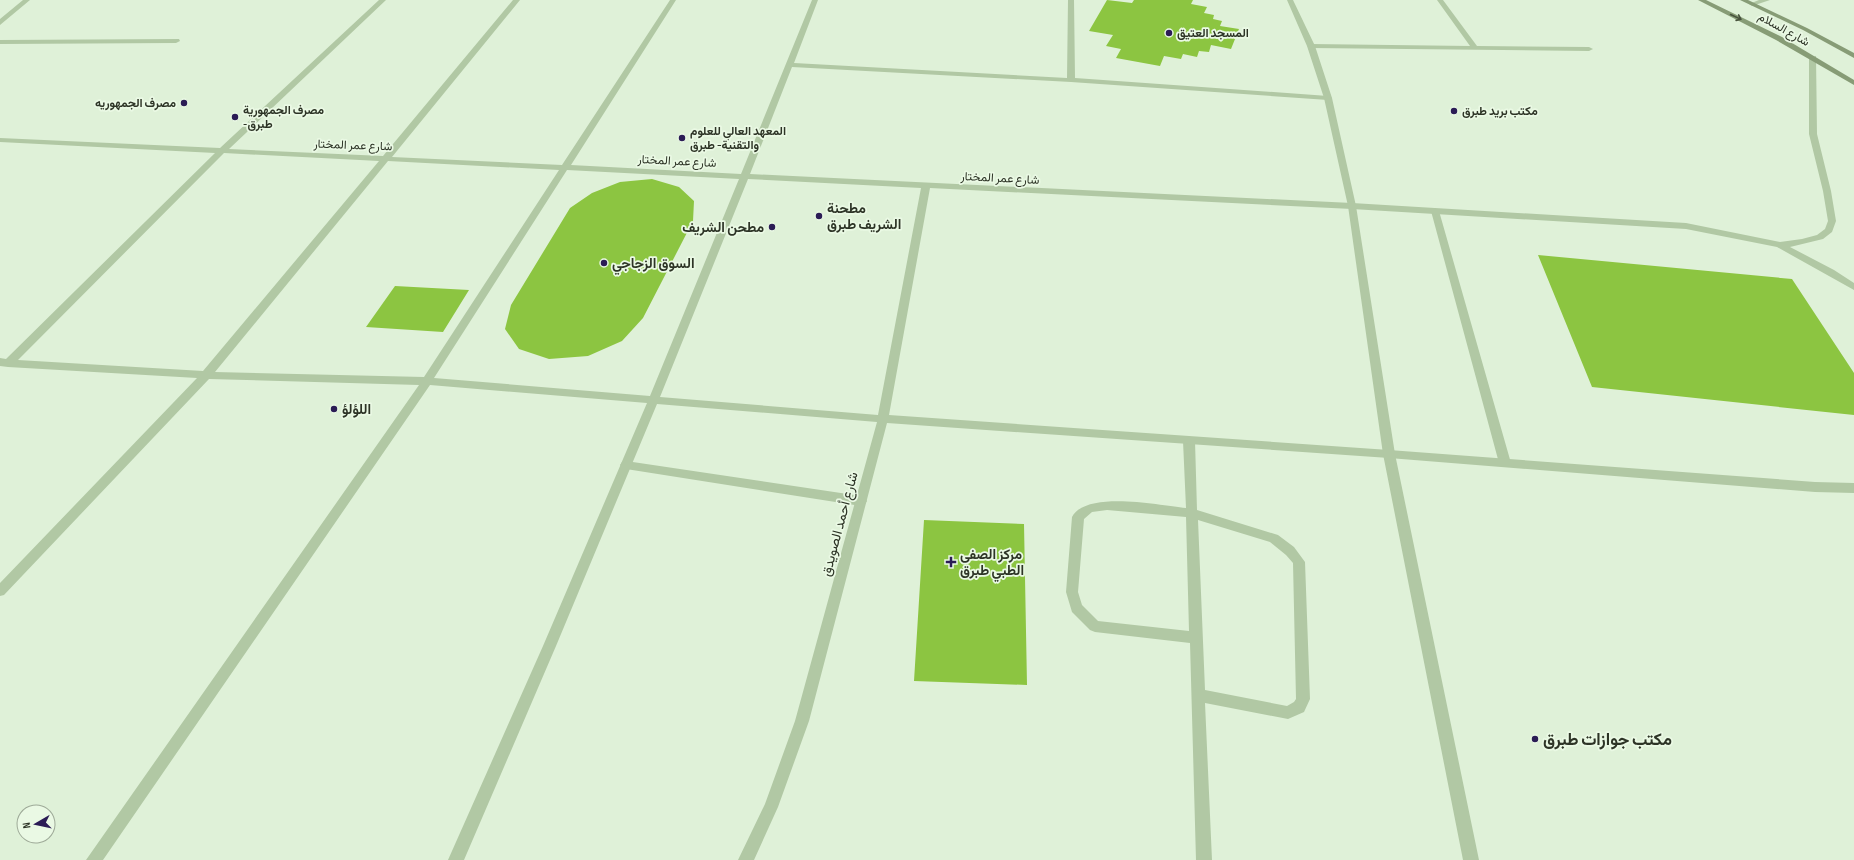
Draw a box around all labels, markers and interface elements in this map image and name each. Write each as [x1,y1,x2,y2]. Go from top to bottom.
street label: شارع السلام [1755,9,1812,51]
one-way arrow [1730,14,1742,21]
place label: المسجد العتيق [1177,26,1249,41]
marker: المسجد العتيق [1164,28,1174,38]
place label: مصرف الجمهوريه [95,96,176,111]
marker: مصرف الجمهوريه [179,98,189,108]
place label: مصرف الجمهورية -طبرق [243,103,325,132]
place label: مكتب بريد طبرق [1462,104,1538,119]
marker: مكتب بريد طبرق [1449,106,1459,116]
marker: مصرف الجمهورية -طبرق [230,112,240,122]
place label: المعهد العالي للعلوم والتقنية- طبرق [690,124,786,153]
marker: المعهد العالي للعلوم والتقنية- طبرق [677,133,687,143]
street label: شارع عمر المختار [312,137,393,155]
street label: شارع عمر المختار [636,152,717,172]
street label: شارع عمر المختار [959,169,1040,189]
place label: مطحنة الشريف طبرق [827,200,901,233]
marker: مطحنة الشريف طبرق [814,211,824,221]
place label: مطحن الشريف [682,219,764,236]
marker: مطحن الشريف [767,222,777,232]
place label: السوق الزجاجي [612,255,695,275]
marker: السوق الزجاجي [599,258,609,268]
place label: اللؤلؤ [342,401,371,418]
marker: اللؤلؤ [329,404,339,414]
street label: شارع أحمد الصويدق [817,470,864,579]
place label: مركز الصفى الطبي طبرق [960,546,1024,582]
marker: مركز الصفى الطبي طبرق [945,556,957,568]
place label: مكتب جوازات طبرق [1543,730,1672,750]
marker: مكتب جوازات طبرق [1530,734,1540,744]
north arrow [16,804,56,844]
text: N [20,821,33,829]

